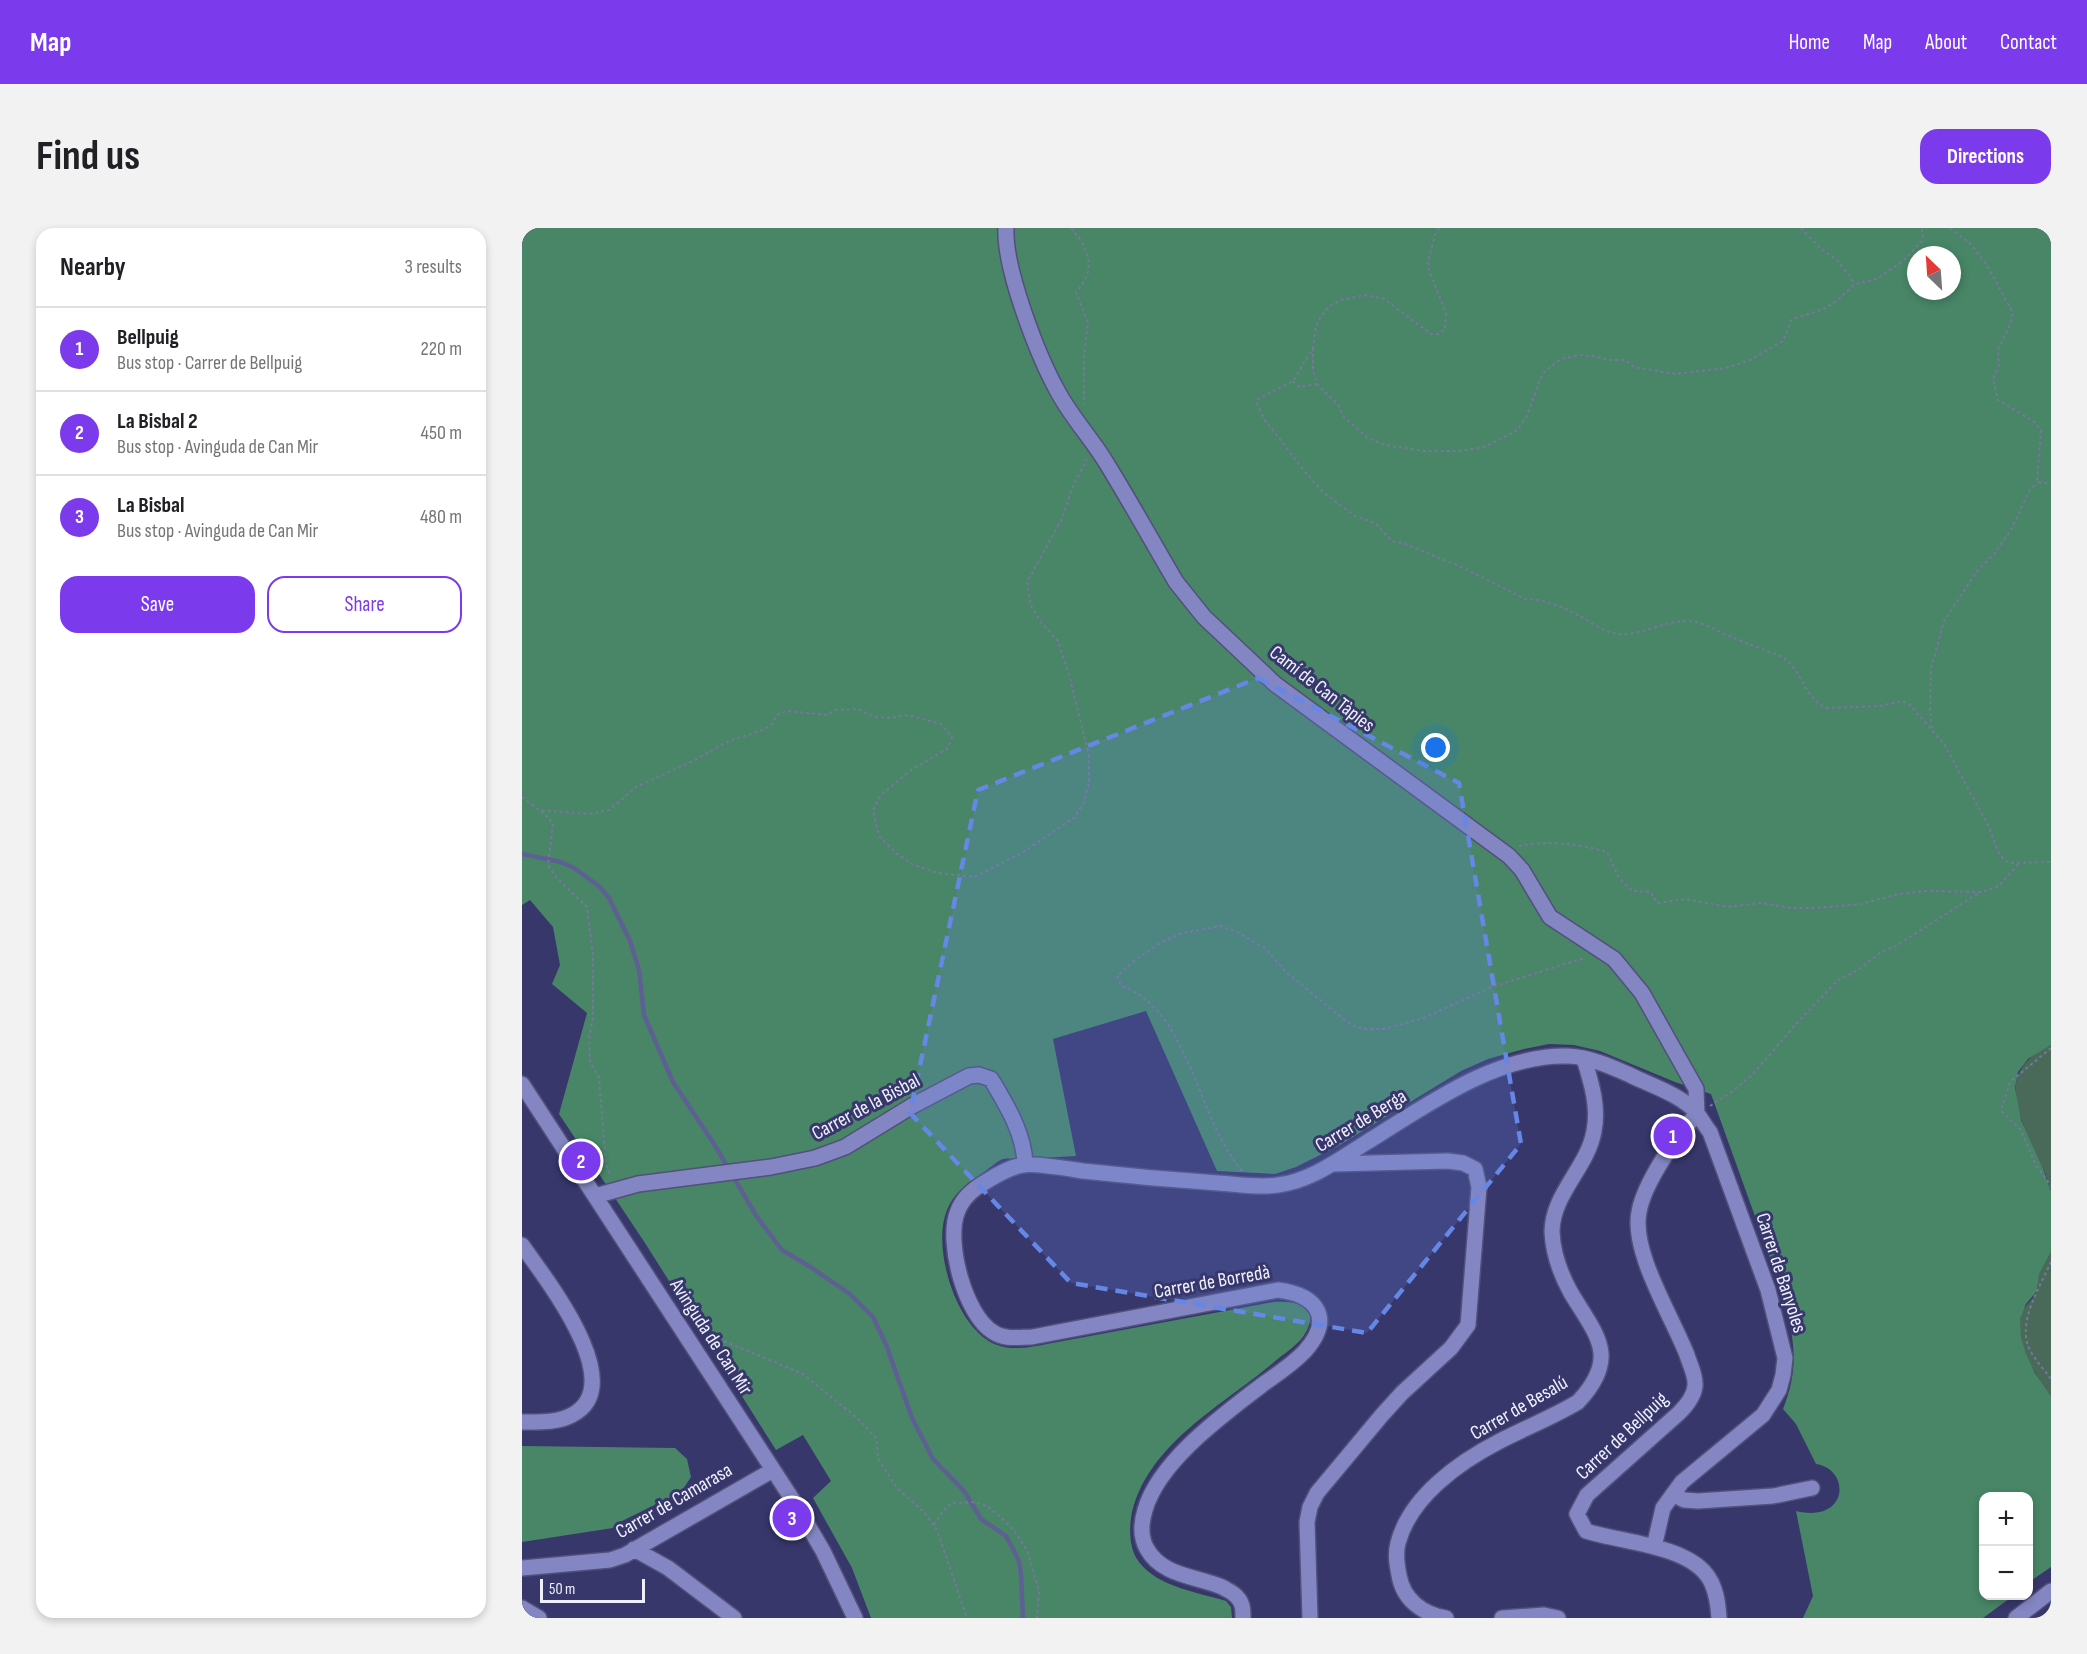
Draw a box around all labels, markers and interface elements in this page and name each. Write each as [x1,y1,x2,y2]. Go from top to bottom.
text: Map [30,26,71,59]
text: Home [1789,30,1830,55]
text: Map [1863,30,1892,55]
text: About [1925,30,1967,55]
text: Contact [2000,30,2057,55]
button: Directions [1920,129,2051,184]
text: Find us [36,131,140,182]
north arrow [1907,246,1961,300]
text: Nearby [60,252,126,283]
text: 3 results [405,255,462,279]
text: Bellpuig [117,324,179,351]
text: 1 [76,337,83,361]
text: 220 m [421,337,462,361]
text: Bus stop · Carrer de Bellpuig [117,351,302,375]
text: La Bisbal 2 [117,408,198,435]
text: 2 [75,421,84,445]
text: 450 m [421,421,462,445]
text: Bus stop · Avinguda de Can Mir [117,435,318,459]
text: La Bisbal [117,492,185,519]
text: 3 [75,505,84,529]
text: 480 m [420,505,462,529]
text: Bus stop · Avinguda de Can Mir [117,519,318,543]
button: Save [60,576,255,633]
button: Share [267,576,462,633]
street label: Camí de Can Tàpies [1265,640,1379,738]
your location [1421,733,1450,762]
street label: Carrer de la Bisbal [808,1069,924,1145]
street label: Carrer de Berga [1311,1084,1411,1158]
pin: 1 [1654,1114,1692,1158]
pin: 2 [562,1138,600,1184]
street label: Carrer de Banyoles [1750,1210,1812,1336]
street label: Carrer de Borredà [1152,1260,1272,1304]
street label: Avinguda de Can Mir [664,1274,758,1400]
street label: Carrer de Besalú [1466,1370,1572,1446]
street label: Carrer de Bellpuig [1571,1387,1673,1485]
street label: Carrer de Camarasa [612,1458,736,1544]
map controls [1979,1492,2033,1600]
button: + [1979,1492,2033,1546]
pin: 3 [772,1496,812,1540]
button: − [1979,1546,2033,1600]
scale bar [540,1576,645,1604]
text: 50 m [549,1580,575,1599]

